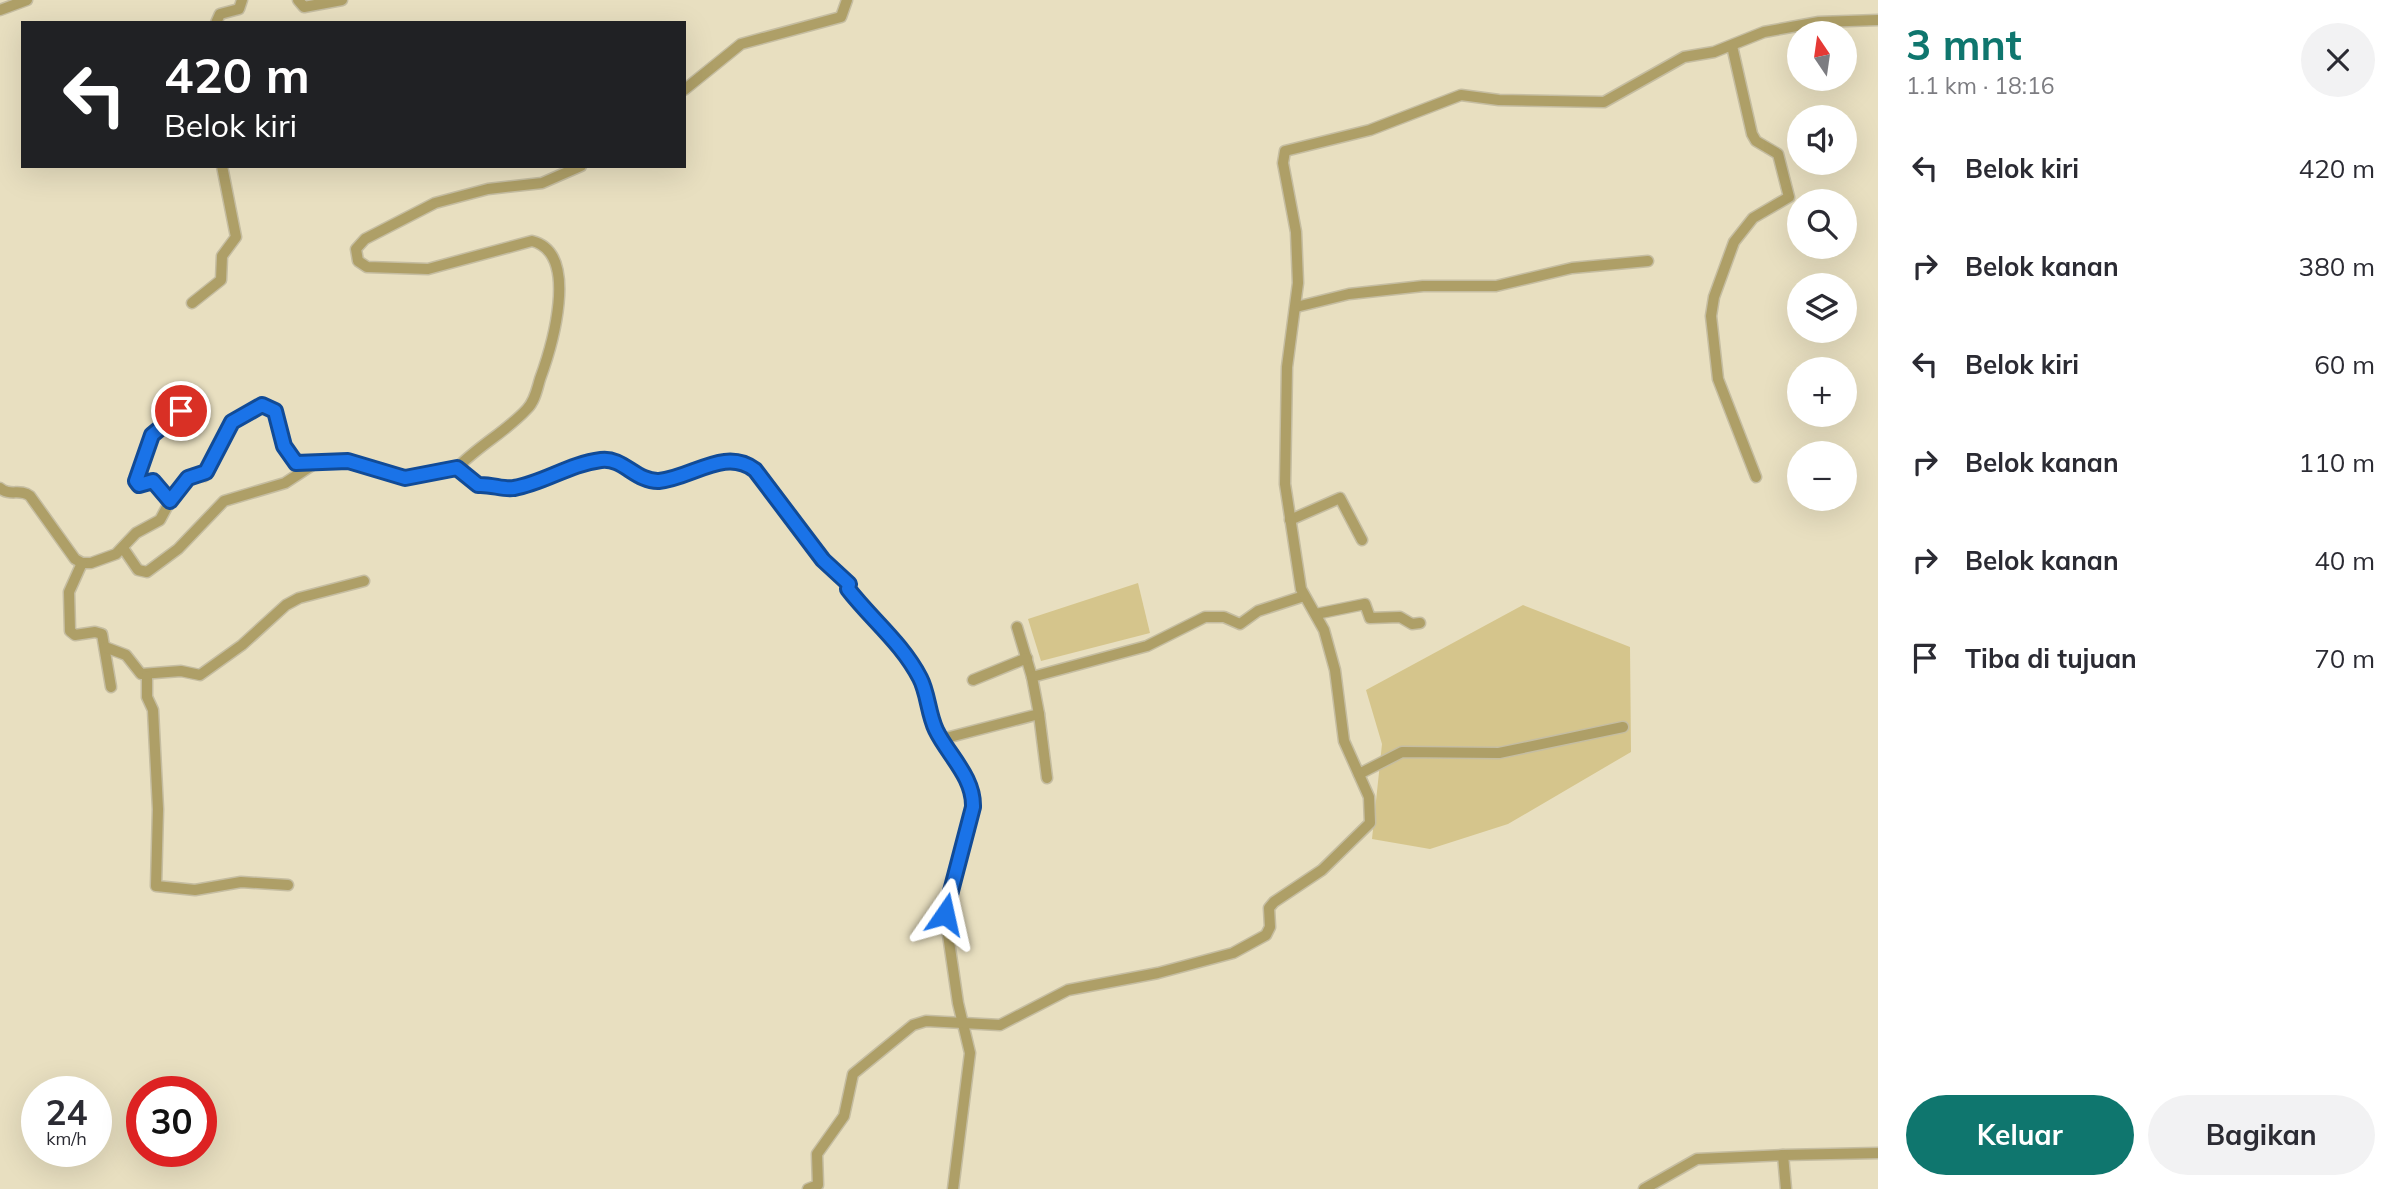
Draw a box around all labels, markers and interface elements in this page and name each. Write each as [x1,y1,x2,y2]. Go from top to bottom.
text: 3 mnt [1906,18,2022,71]
north arrow [1787,21,1857,91]
map controls [1787,21,1857,511]
button: close [2301,23,2375,97]
text: 420 m [164,44,310,105]
icon: left [49,49,140,140]
text: 1.1 km · 18:16 [1906,71,2055,100]
text: Belok kiri [164,105,297,145]
button: sound [1787,105,1857,175]
icon: left [1906,149,1944,187]
text: Belok kiri [1965,152,2079,185]
text: 420 m [2299,152,2375,185]
button: search [1787,189,1857,259]
icon: right [1906,247,1944,285]
text: Belok kanan [1965,250,2119,283]
text: 380 m [2299,250,2375,283]
button: layers [1787,273,1857,343]
icon: left [1906,345,1944,383]
text: Belok kiri [1965,348,2079,381]
text: 60 m [2314,348,2375,381]
button: + [1787,357,1857,427]
pin [151,381,211,441]
icon: arrive [162,392,200,430]
button: − [1787,441,1857,511]
icon: right [1906,443,1944,481]
text: Belok kanan [1965,446,2119,479]
text: 110 m [2299,446,2375,479]
icon: right [1906,541,1944,579]
text: Belok kanan [1965,544,2119,577]
text: 40 m [2314,544,2375,577]
icon: arrive [1906,639,1944,677]
text: Tiba di tujuan [1965,642,2137,675]
text: 70 m [2314,642,2375,675]
position arrow [908,877,982,951]
speed limit sign: 30 [126,1076,217,1167]
text: 24 [45,1090,88,1134]
button: Keluar [1906,1095,2134,1175]
button: Bagikan [2148,1095,2375,1175]
text: km/h [46,1127,87,1150]

